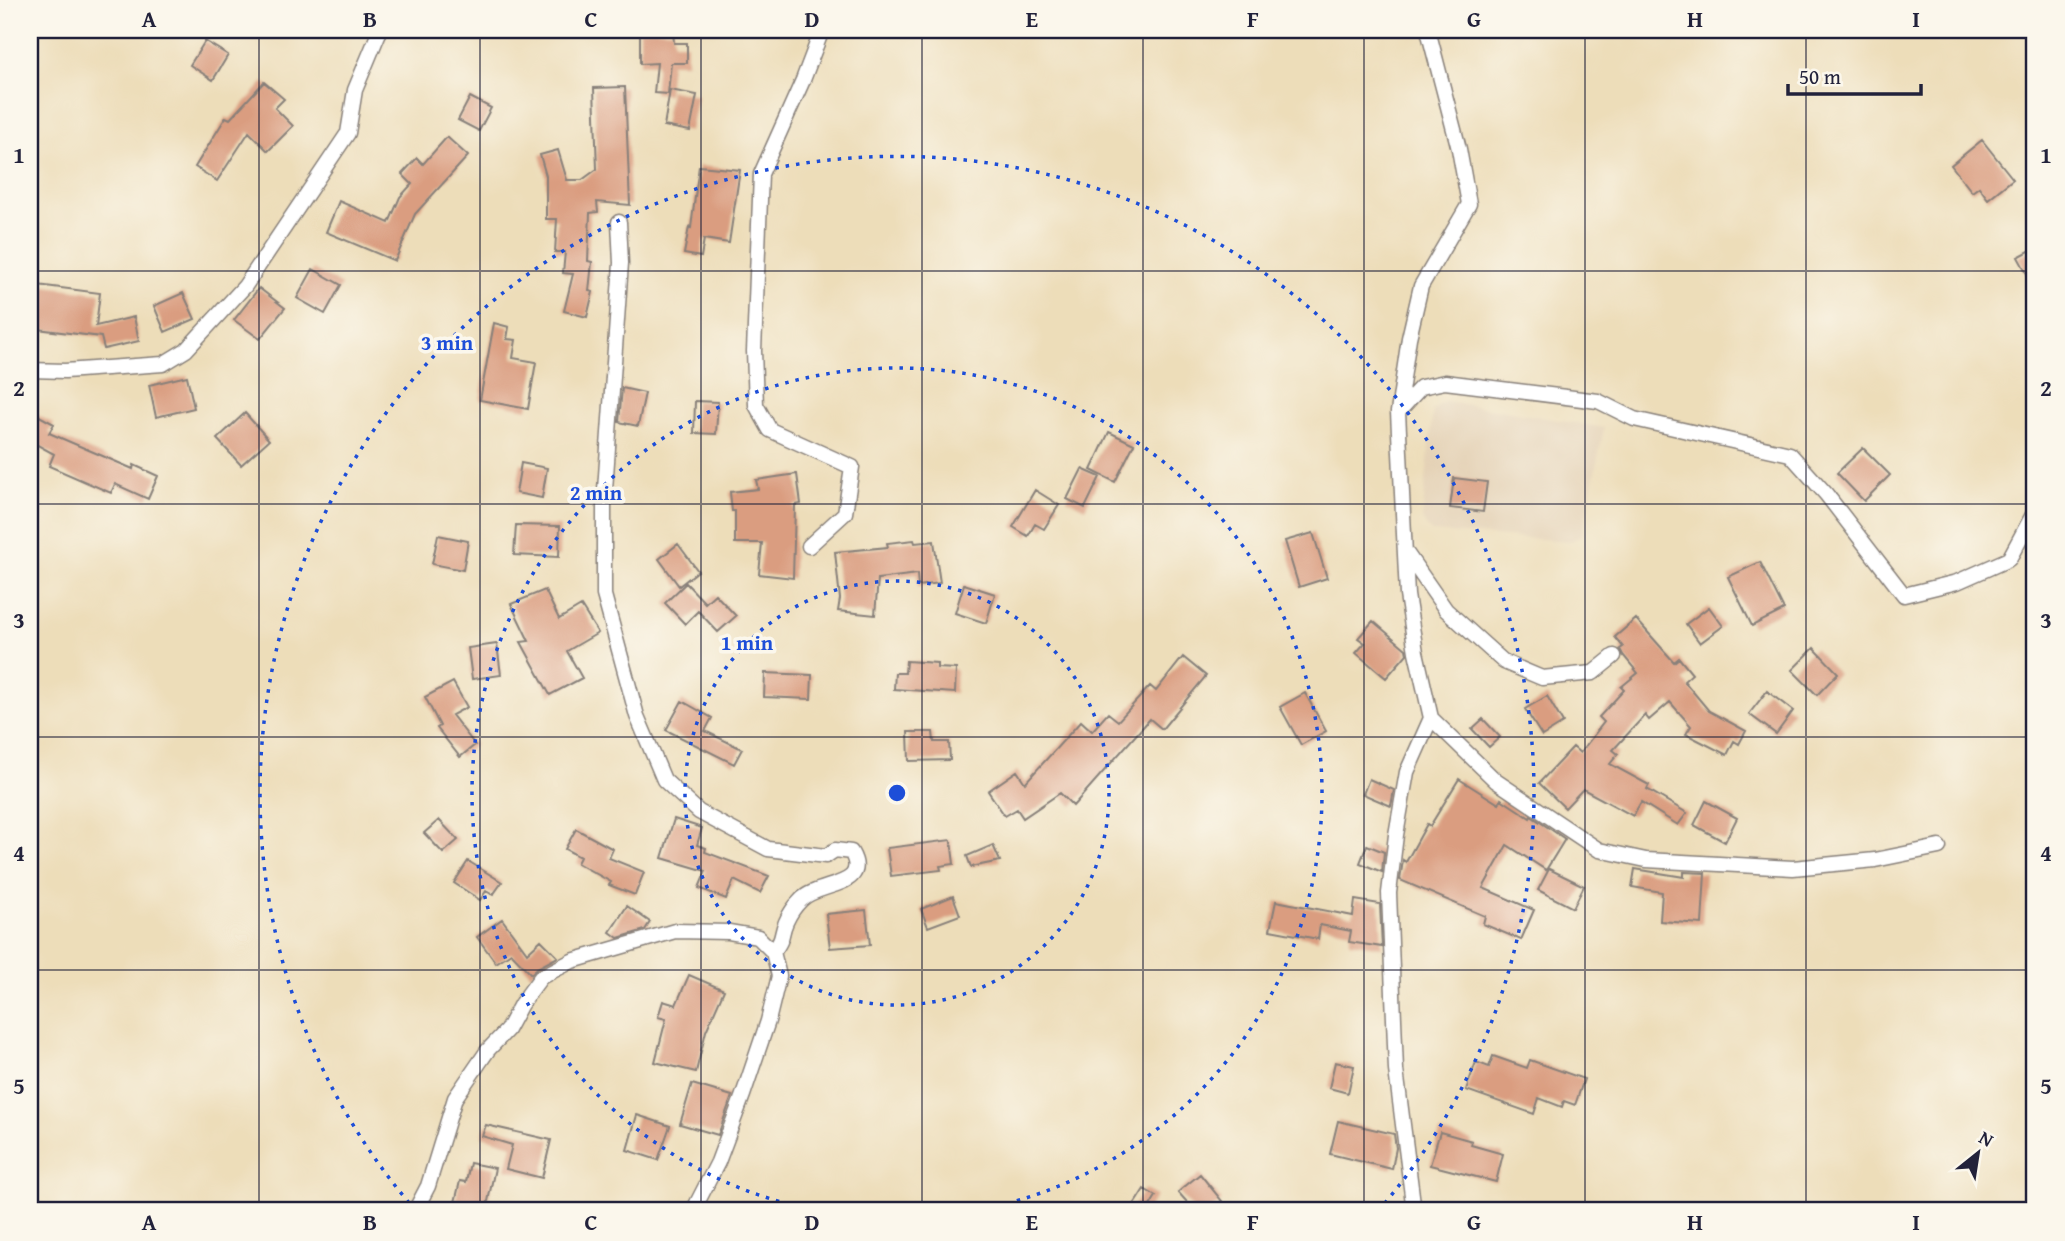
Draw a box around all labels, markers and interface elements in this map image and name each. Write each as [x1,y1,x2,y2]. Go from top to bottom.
text: A [142,2,157,35]
text: B [363,2,377,35]
text: C [584,2,598,35]
text: D [805,2,820,35]
text: E [1026,2,1038,35]
text: F [1247,2,1259,35]
text: G [1467,2,1481,35]
text: H [1687,2,1703,35]
text: I [1912,2,1920,35]
scale bar [1788,52,1922,96]
text: 50 m [1799,61,1841,92]
text: 1 [13,138,25,171]
text: 1 [2040,138,2052,171]
text: 3 min [421,327,474,358]
text: 2 [13,371,25,404]
text: 2 [2040,371,2052,404]
text: 2 min [570,477,623,508]
text: 3 [13,603,25,636]
text: 3 [2040,603,2052,636]
text: 1 min [721,627,774,658]
centre of rings [885,781,909,805]
text: 4 [13,836,25,869]
text: 4 [2040,836,2052,869]
text: 5 [13,1069,25,1102]
text: 5 [2040,1069,2052,1102]
north arrow [1942,1118,2012,1188]
text: N [1974,1123,1999,1154]
text: A [142,1205,157,1238]
text: B [363,1205,377,1238]
text: C [584,1205,598,1238]
text: D [805,1205,820,1238]
text: E [1026,1205,1038,1238]
text: F [1247,1205,1259,1238]
text: G [1467,1205,1481,1238]
text: H [1687,1205,1703,1238]
text: I [1912,1205,1920,1238]

